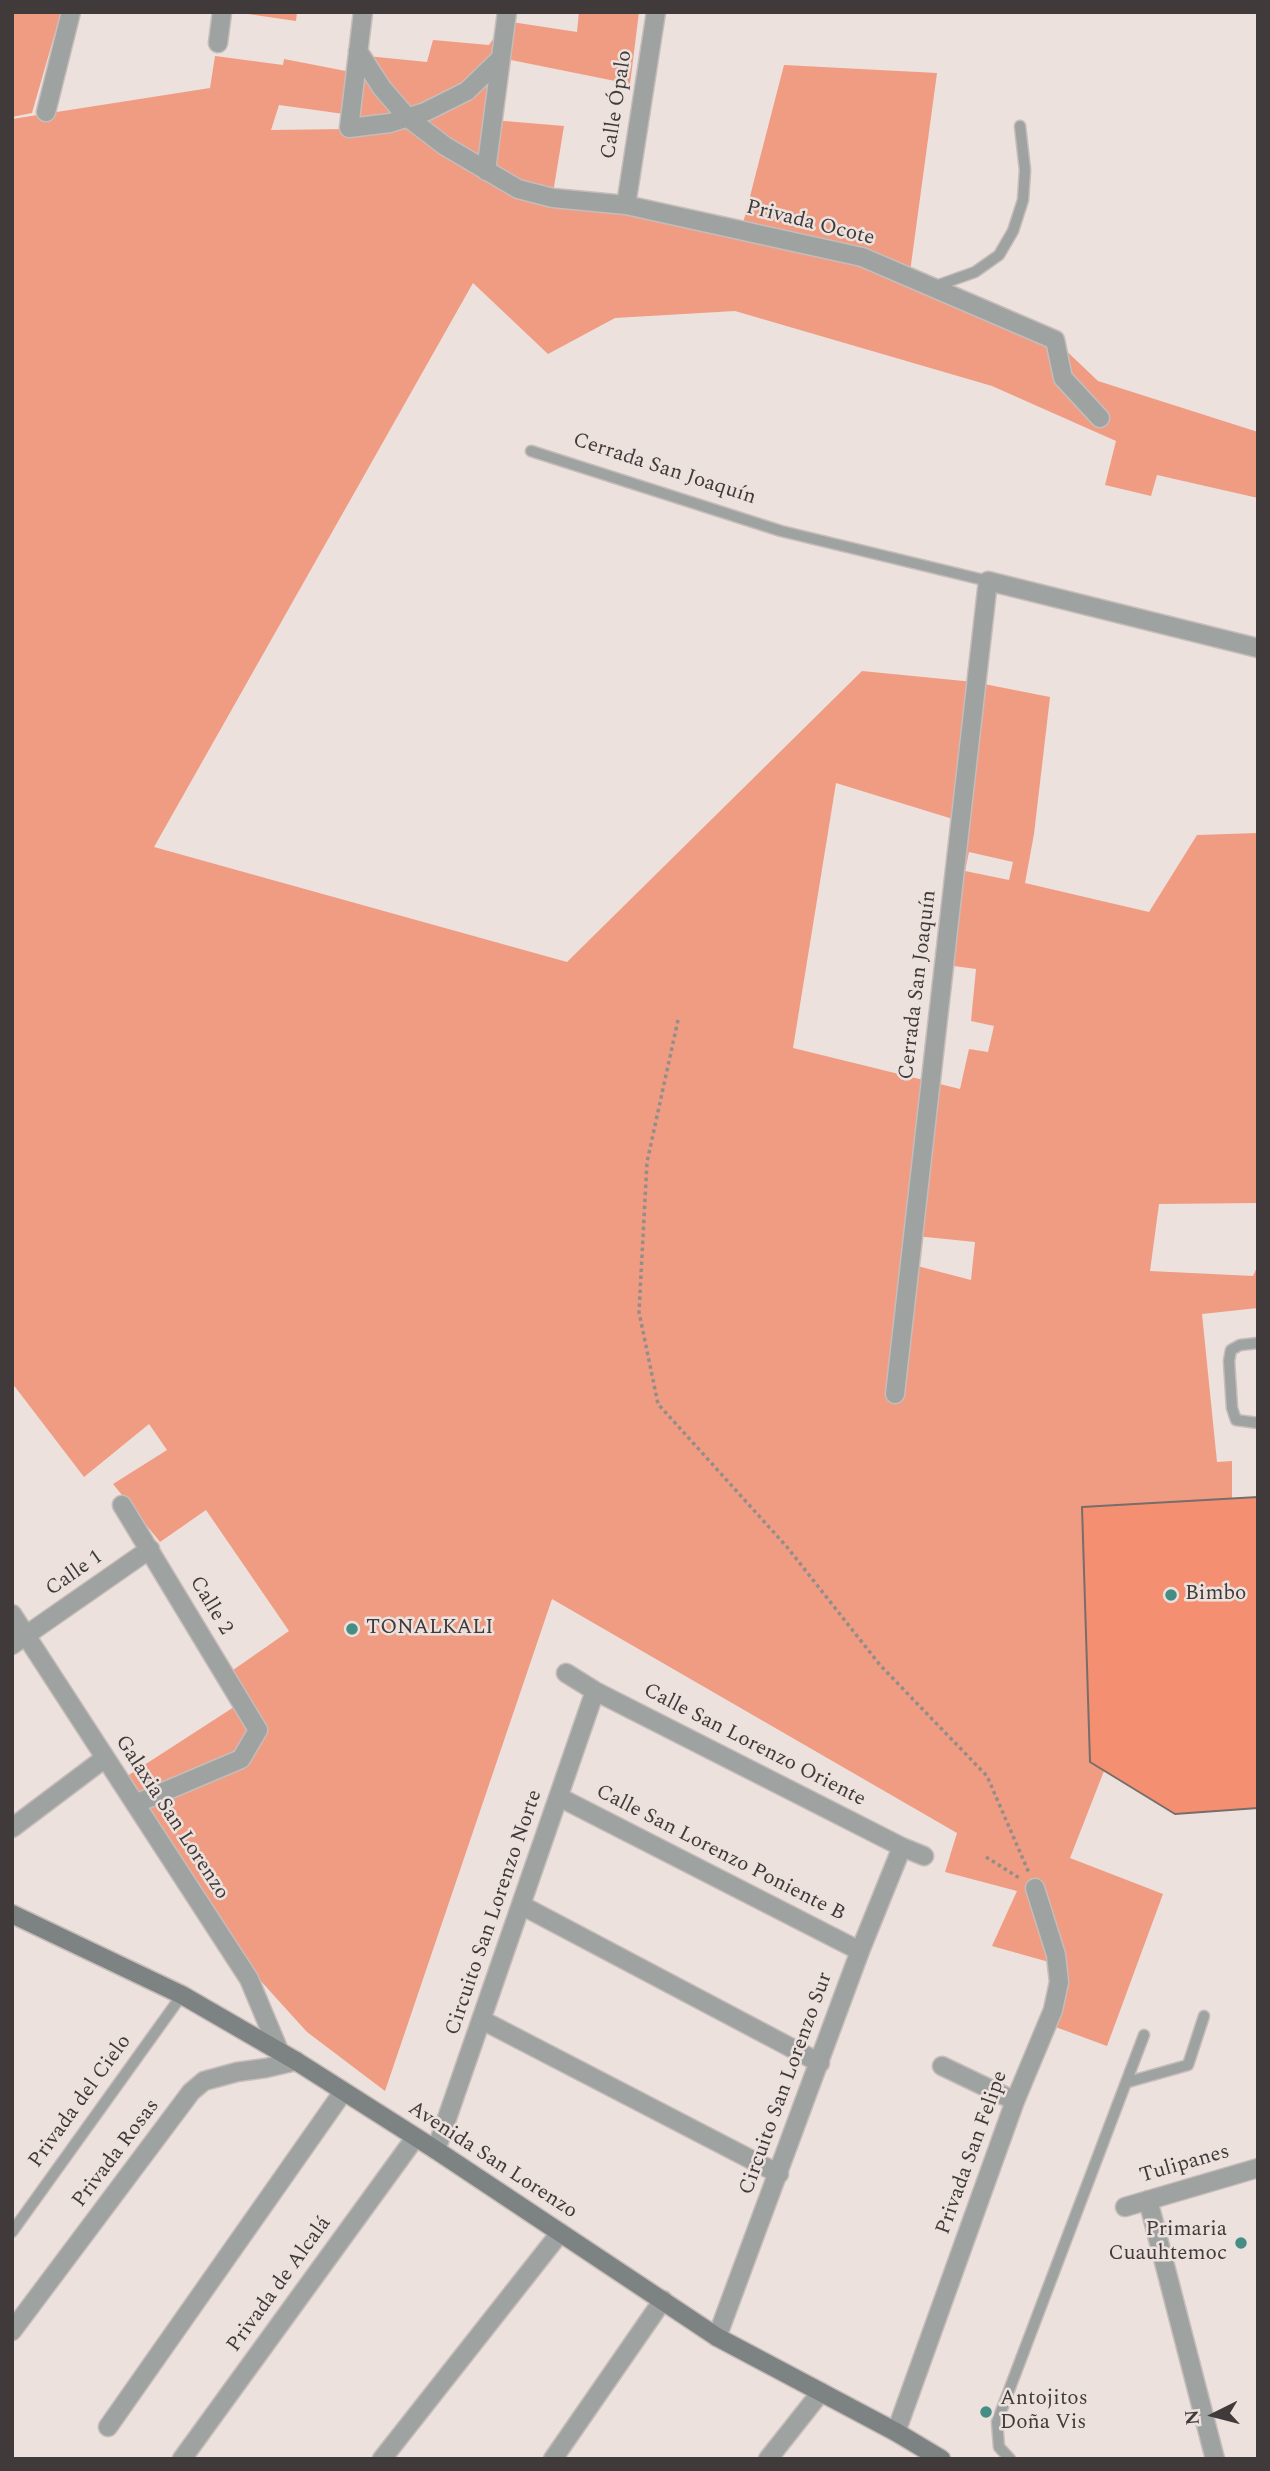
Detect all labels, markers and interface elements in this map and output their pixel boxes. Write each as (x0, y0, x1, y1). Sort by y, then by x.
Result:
street label: Calle Ópalo (597, 49, 639, 161)
street label: Privada Ocote (743, 196, 877, 252)
street label: Cerrada San Joaquín (569, 429, 759, 511)
street label: Cerrada San Joaquín (895, 889, 943, 1081)
street label: Calle 1 (42, 1545, 108, 1603)
street label: Calle 2 (183, 1572, 237, 1640)
place label: Bimbo (1185, 1582, 1246, 1608)
marker: Bimbo (1163, 1587, 1179, 1603)
place label: TONALKALI (366, 1616, 494, 1642)
marker: TONALKALI (344, 1621, 360, 1637)
street label: Calle San Lorenzo Oriente (639, 1679, 869, 1813)
street label: Galaxia San Lorenzo (108, 1731, 234, 1905)
street label: Calle San Lorenzo Poniente B (591, 1780, 849, 1928)
street label: Circuito San Lorenzo Norte (441, 1787, 549, 2039)
street label: Circuito San Lorenzo Sur (735, 1969, 839, 2199)
street label: Privada del Cielo (24, 2030, 138, 2174)
street label: Privada San Felipe (932, 2068, 1014, 2238)
street label: Privada Rosas (68, 2095, 166, 2213)
street label: Avenida San Lorenzo (403, 2097, 581, 2225)
street label: Tulipanes (1137, 2140, 1233, 2190)
street label: Privada de Alcalá (222, 2212, 338, 2358)
place label: Primaria Cuauhtemoc (1109, 2218, 1227, 2268)
marker: Primaria Cuauhtemoc (1233, 2235, 1249, 2251)
north arrow (1179, 2380, 1249, 2450)
place label: Antojitos Doña Vis (1000, 2387, 1088, 2437)
marker: Antojitos Doña Vis (978, 2404, 994, 2420)
text: N (1177, 2408, 1208, 2426)

